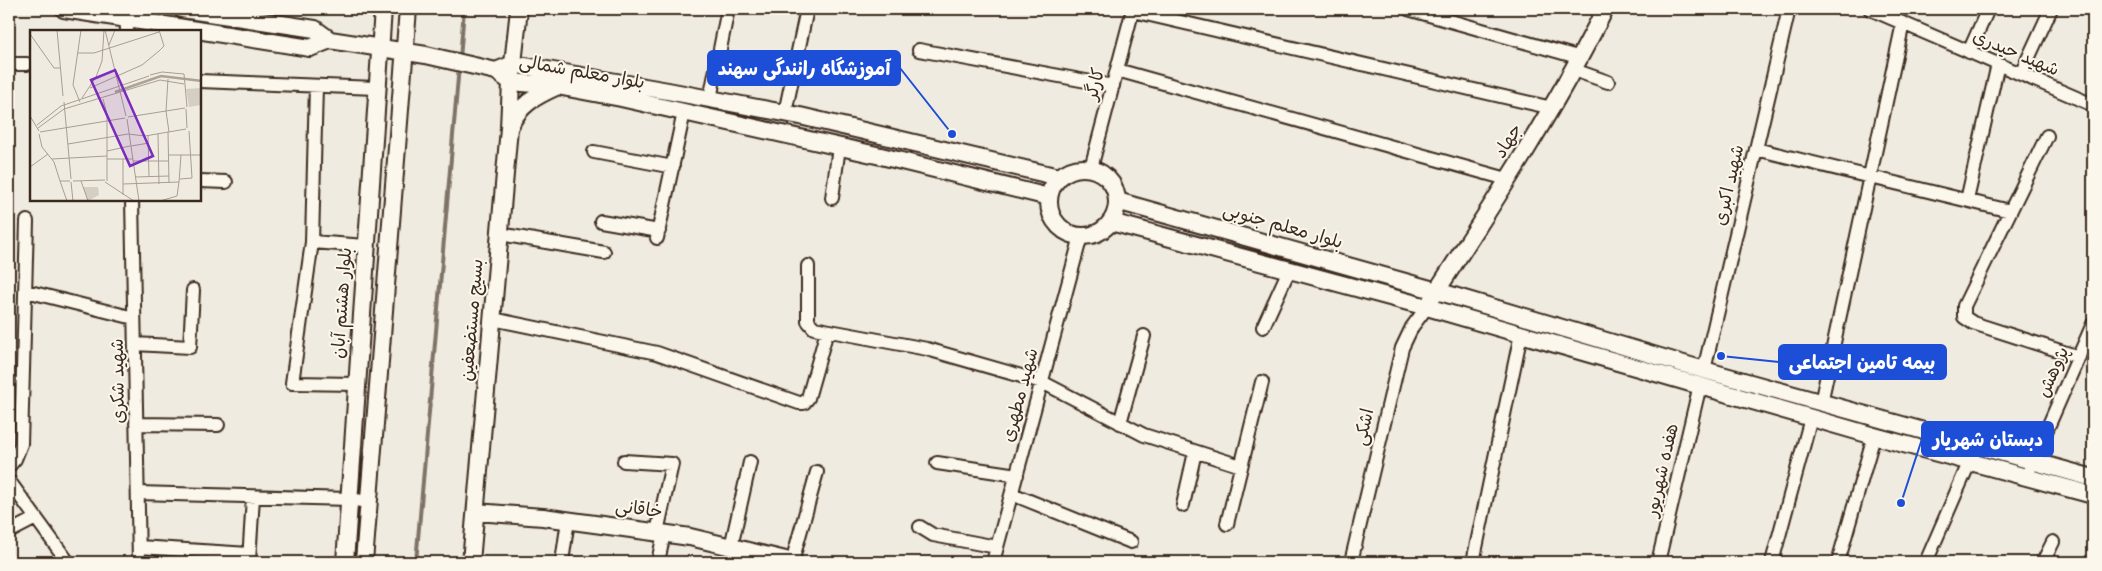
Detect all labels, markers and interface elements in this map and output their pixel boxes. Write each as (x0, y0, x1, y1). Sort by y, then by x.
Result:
street label: شهید حیدری (1970, 25, 2062, 81)
inset map (30, 30, 201, 201)
street label: بلوار معلم شمالی (517, 51, 646, 96)
callout: آموزشگاه رانندگی سهند (708, 51, 900, 85)
text: آموزشگاه رانندگی سهند (718, 57, 891, 81)
street label: کارگر (1080, 65, 1109, 104)
street label: جهاد (1489, 120, 1527, 162)
street label: شهید اکبری (1709, 142, 1749, 228)
street label: بلوار معلم جنوبی (1220, 199, 1345, 256)
street label: بلوار هشتم آبان (328, 247, 359, 360)
street label: بسیج مستضعفین (456, 258, 489, 382)
street label: شهید شکری (107, 338, 129, 424)
street label: پژوهش (2033, 343, 2074, 401)
callout: بیمه تامین اجتماعی (1779, 345, 1946, 379)
street label: شهید مطهری (997, 346, 1043, 444)
text: بیمه تامین اجتماعی (1789, 352, 1935, 375)
street label: اشکی (1350, 406, 1378, 448)
street label: هفده شهریور (1641, 421, 1683, 521)
callout: دبستان شهریار (1922, 422, 2053, 456)
text: دبستان شهریار (1931, 429, 2043, 452)
street label: خاقانی (614, 495, 664, 523)

